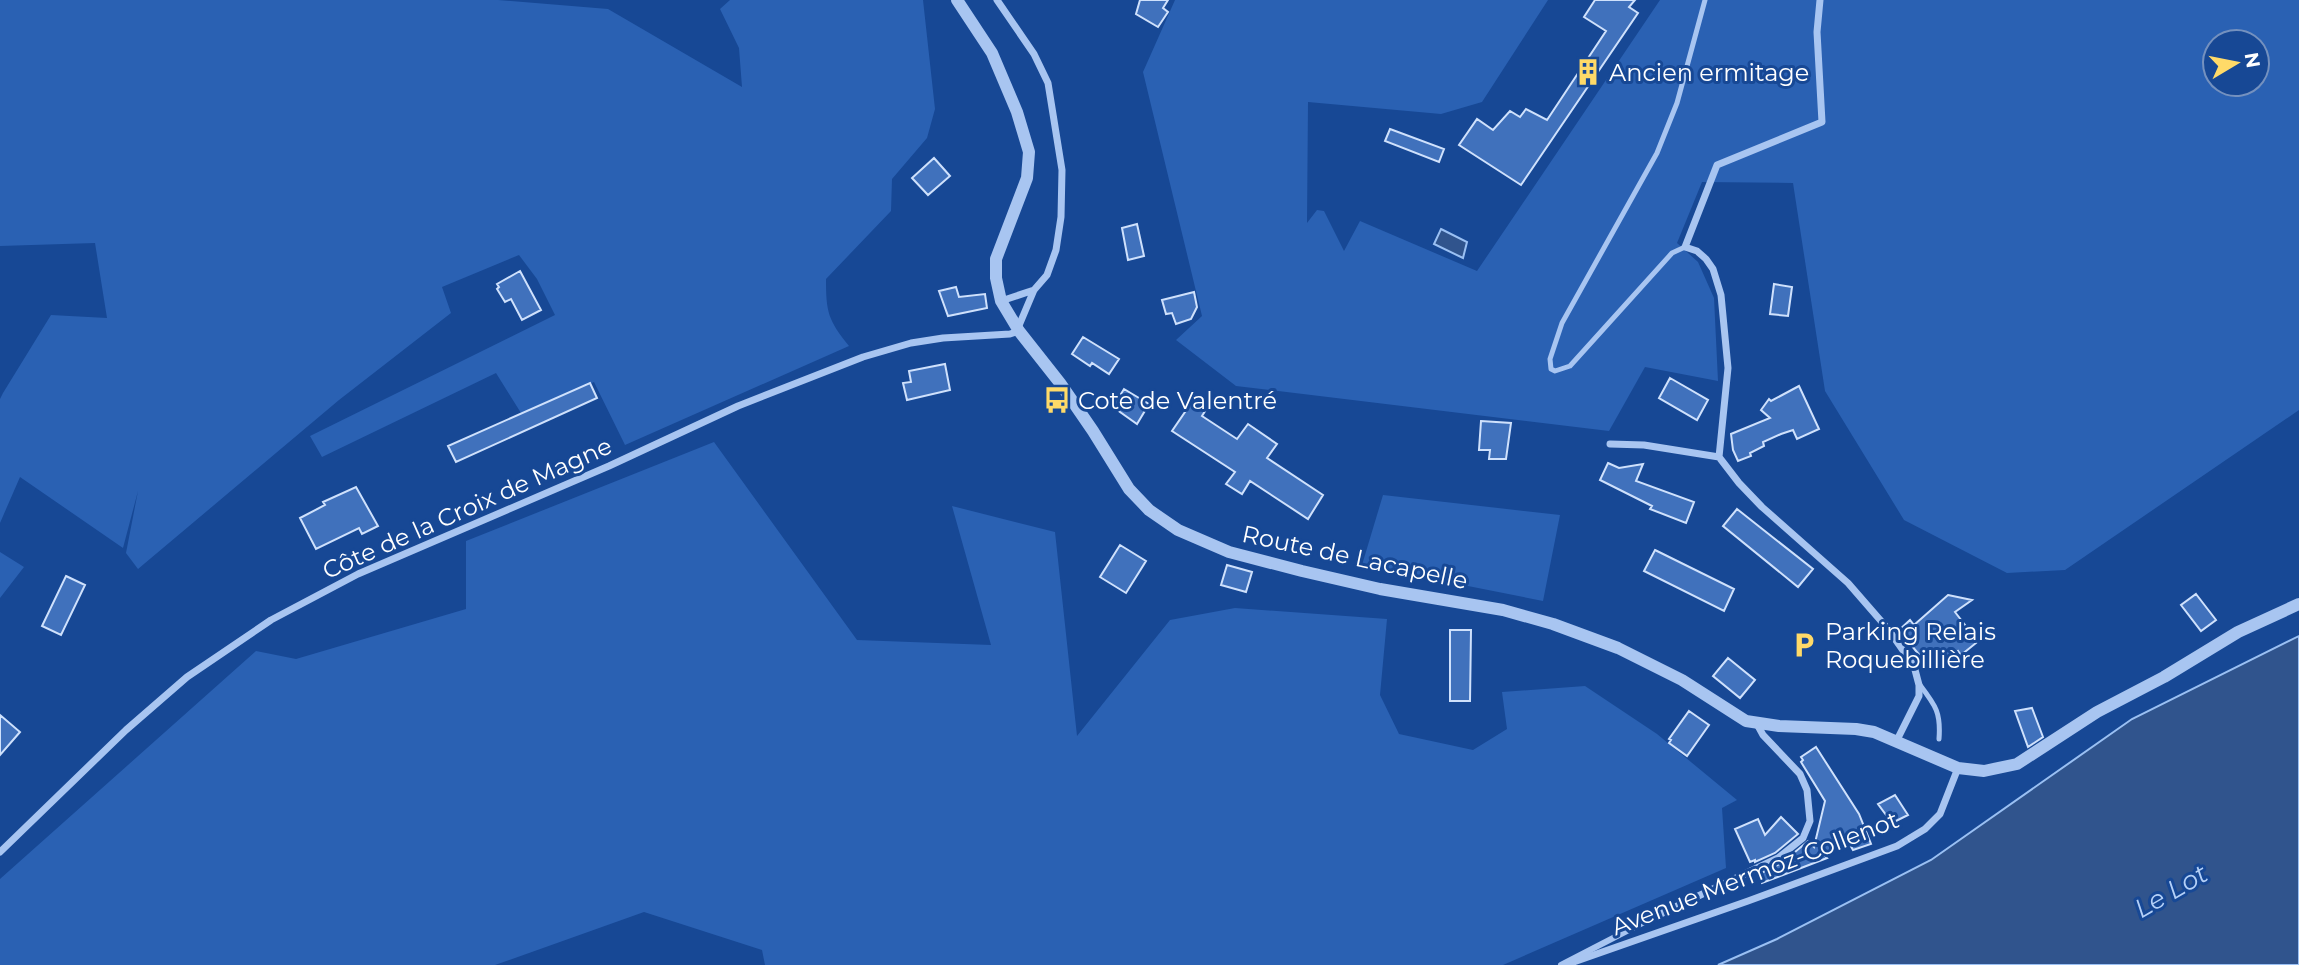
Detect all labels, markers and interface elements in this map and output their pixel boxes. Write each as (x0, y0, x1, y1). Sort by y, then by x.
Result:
north arrow (2201, 28, 2271, 98)
text: N (2240, 51, 2265, 70)
building icon: Ancien ermitage (1573, 57, 1603, 87)
place label: Ancien ermitage (1609, 58, 1809, 87)
bus stop icon: Cote de Valentré (1042, 385, 1072, 415)
place label: Cote de Valentré (1078, 386, 1277, 415)
street label: Côte de la Croix de Magne (318, 431, 616, 585)
street label: Route de Lacapelle (1240, 519, 1470, 595)
place label: Parking Relais Roquebillière (1825, 617, 1996, 674)
parking icon: Parking Relais Roquebillière (1789, 630, 1819, 660)
street label: Avenue Mermoz-Collenot (1607, 805, 1903, 941)
water label: Le Lot (2129, 857, 2214, 925)

